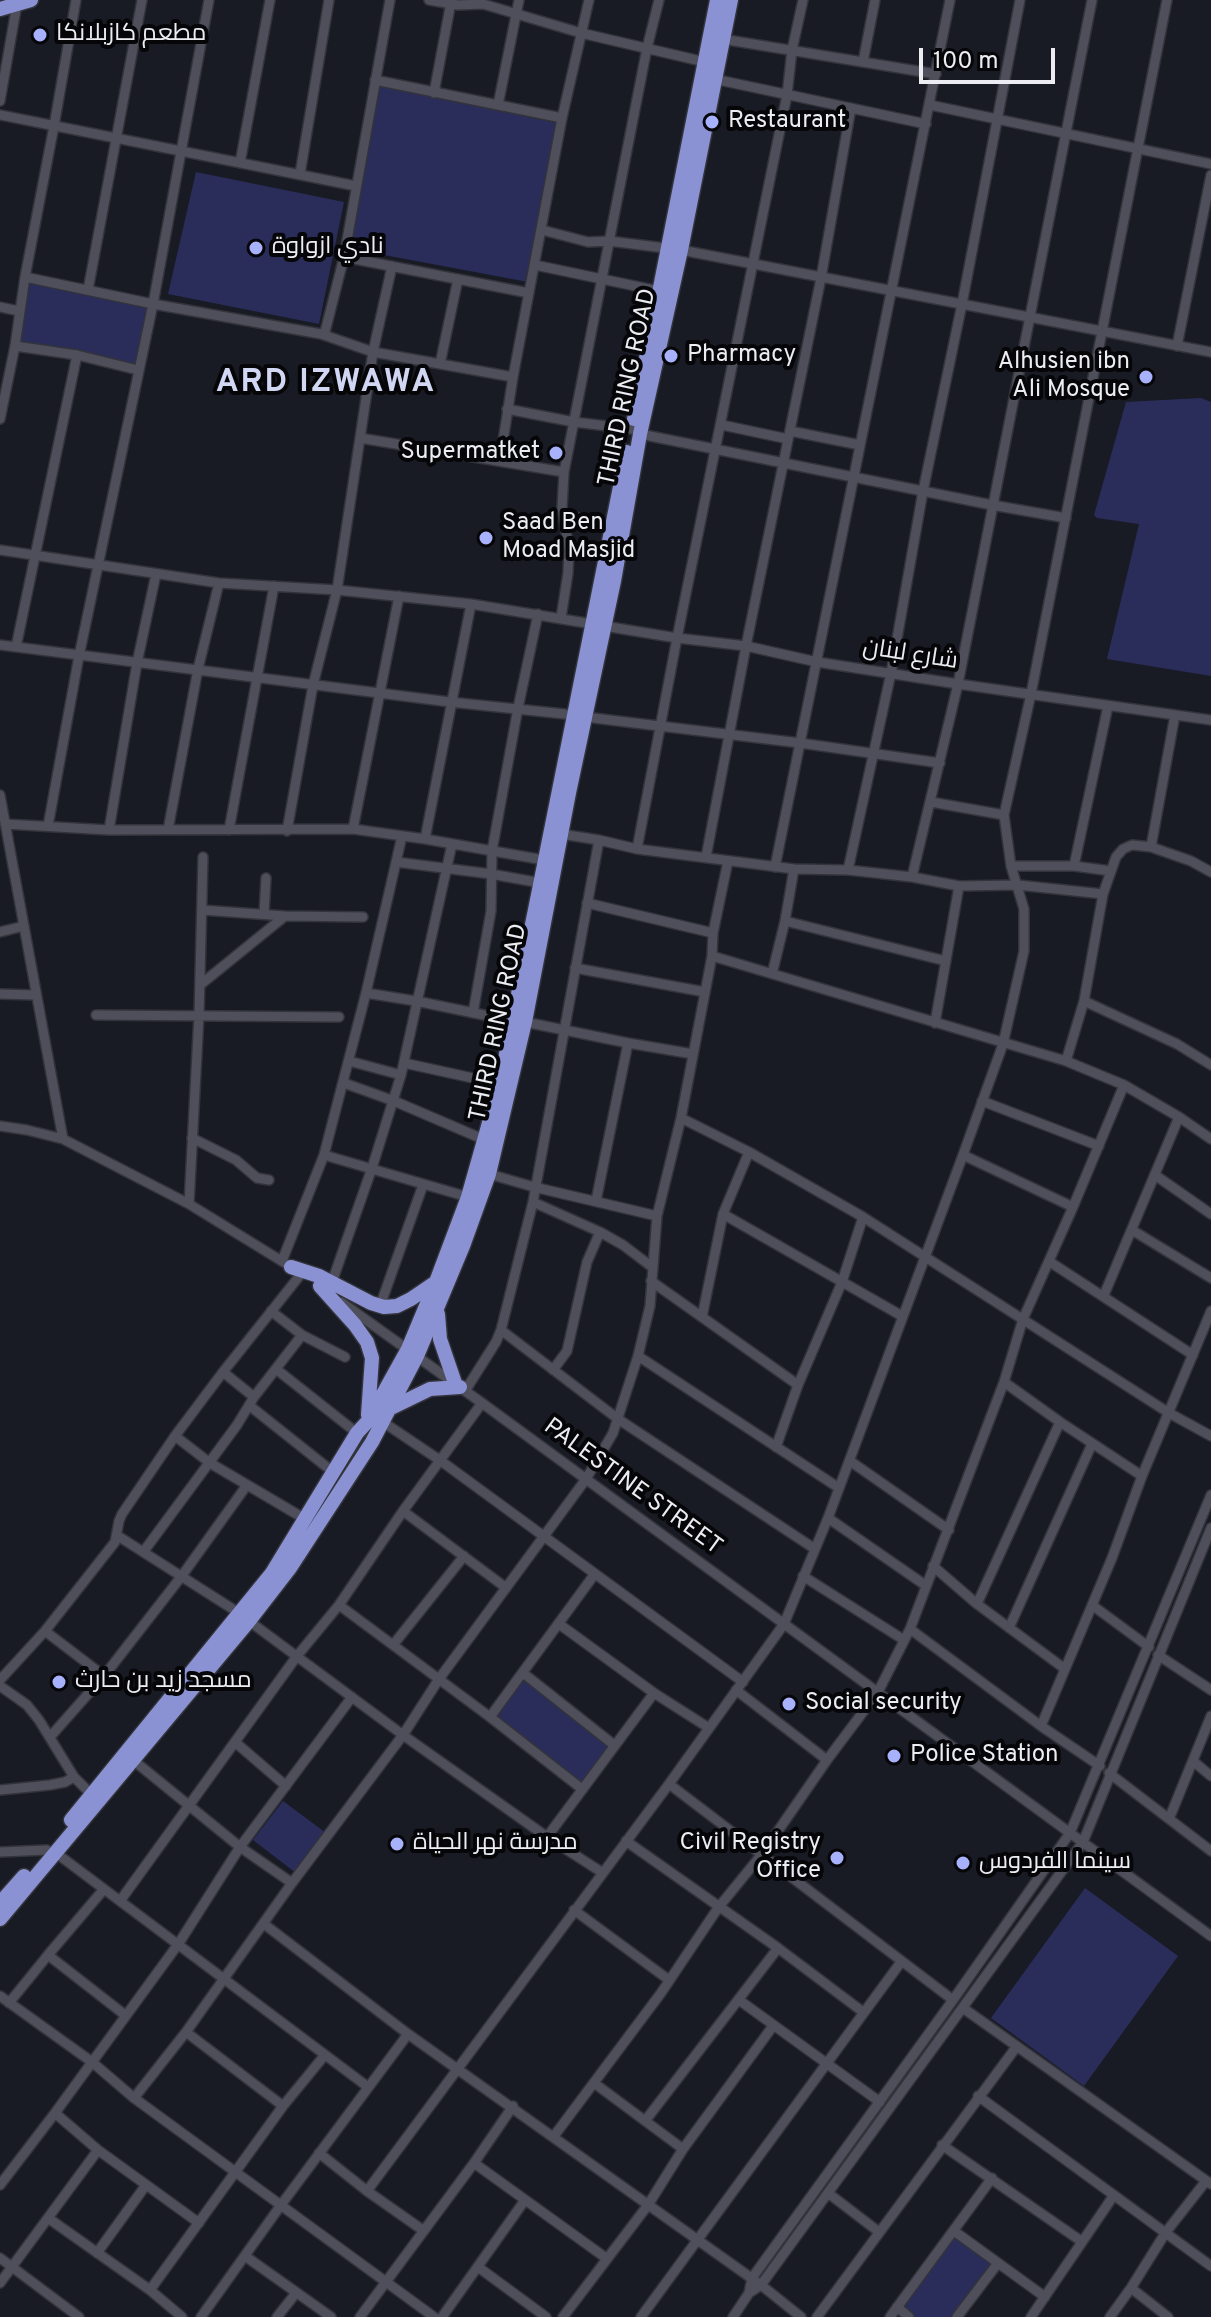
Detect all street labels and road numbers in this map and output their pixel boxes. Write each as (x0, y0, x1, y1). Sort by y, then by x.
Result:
street label: THIRD RING ROAD (594, 286, 664, 490)
street label: شارع لبنان (860, 634, 960, 678)
street label: THIRD RING ROAD (465, 921, 535, 1125)
street label: PALESTINE STREET (537, 1414, 727, 1562)

